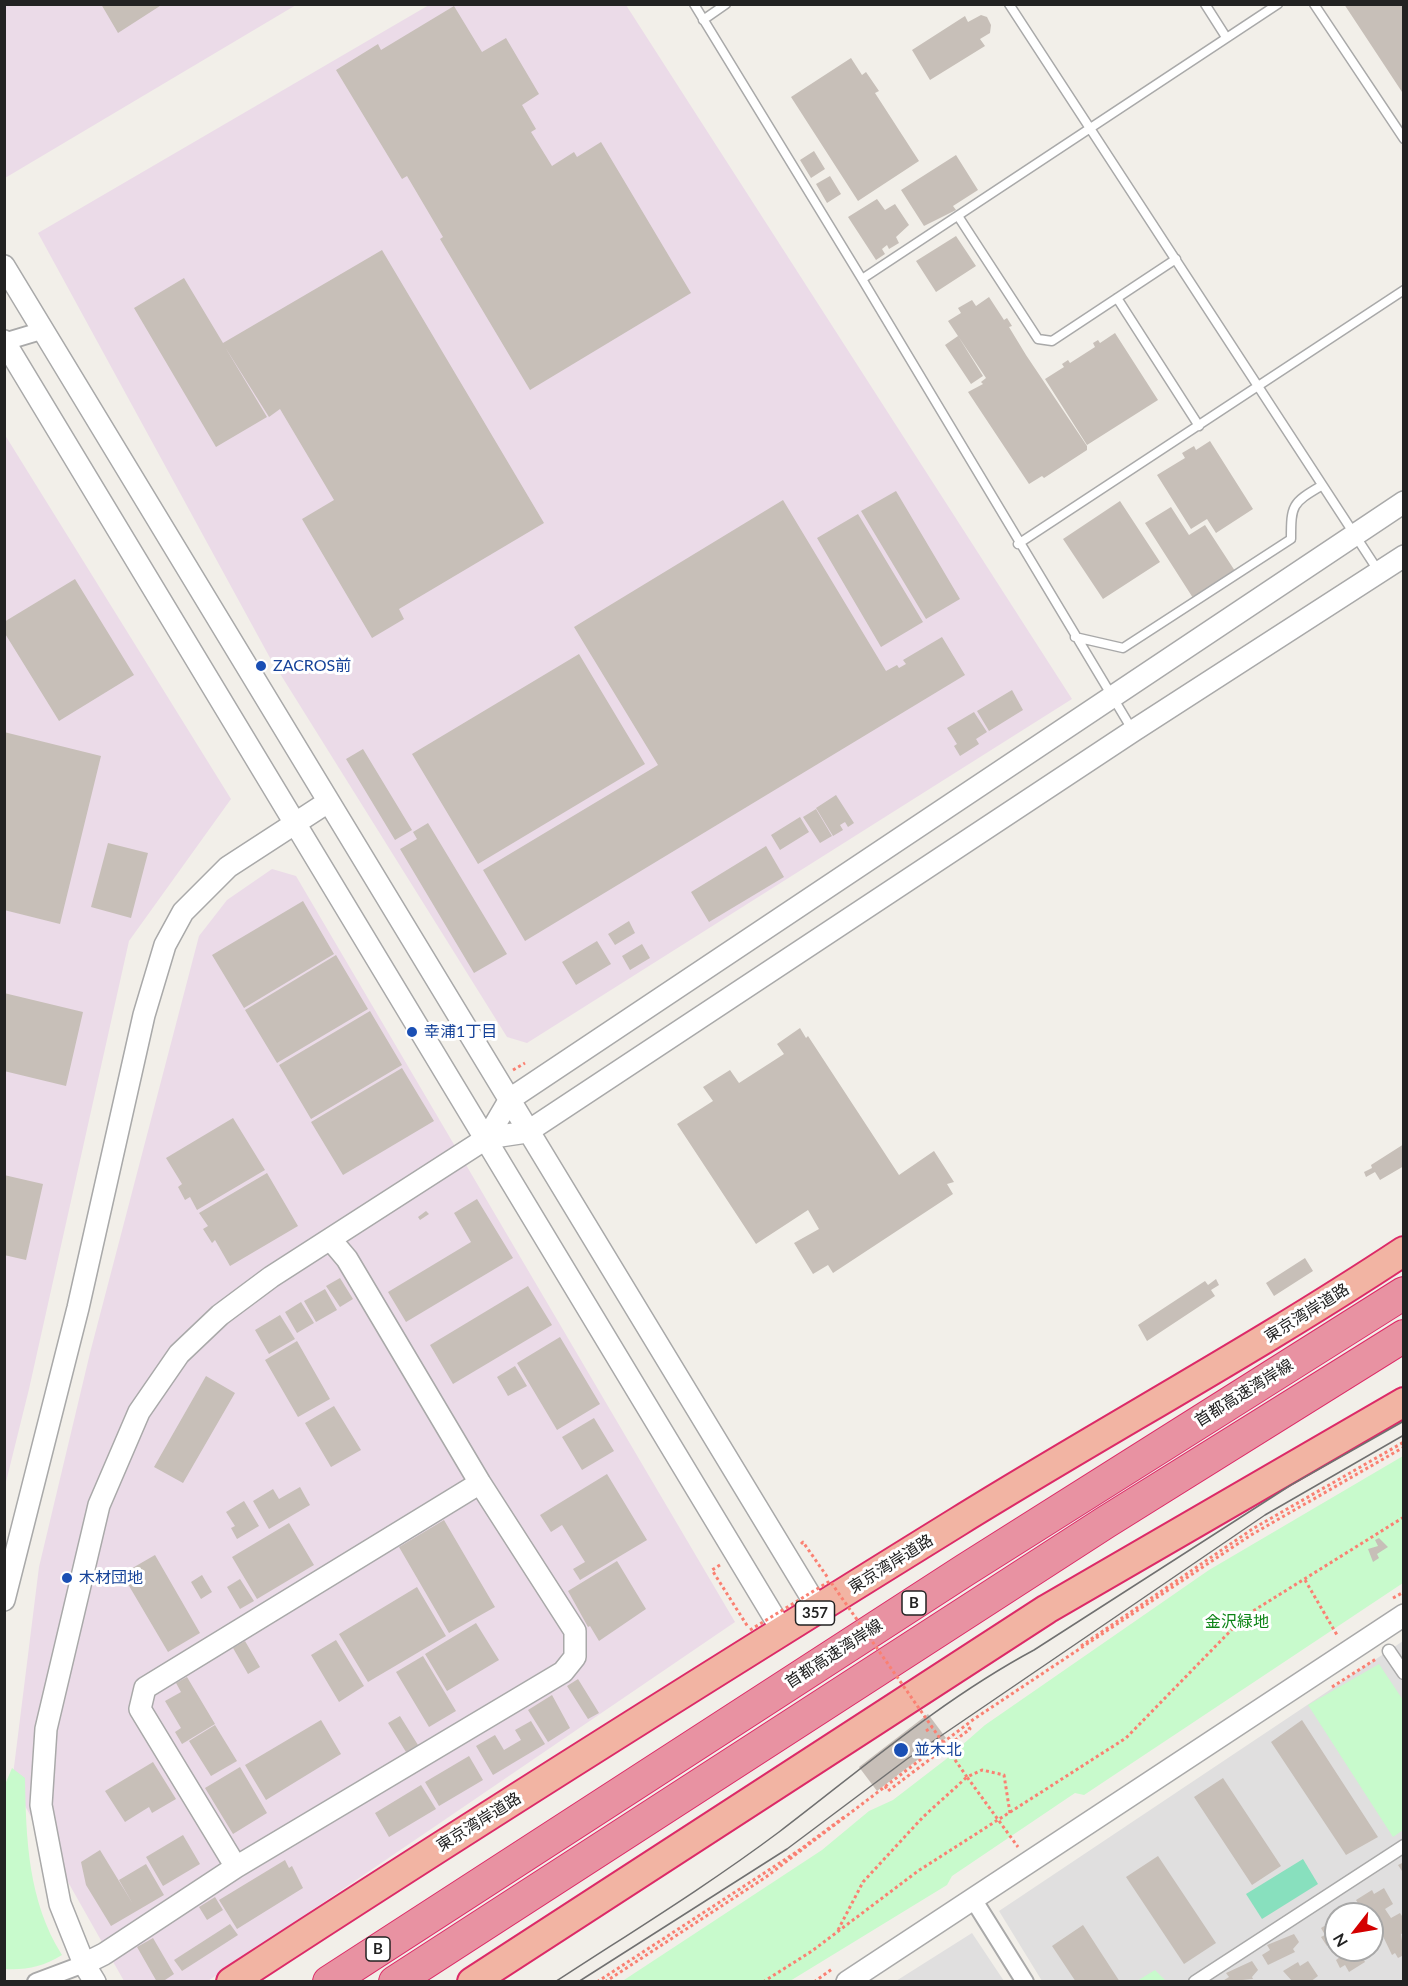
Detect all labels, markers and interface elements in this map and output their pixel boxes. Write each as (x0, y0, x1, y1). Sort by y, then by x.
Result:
place label: ZACROS前 (273, 656, 351, 676)
marker: ZACROS前 (254, 659, 268, 673)
place label: 幸浦1丁目 (424, 1022, 497, 1042)
marker: 幸浦1丁目 (405, 1025, 419, 1039)
street label: 東京湾岸道路 (1261, 1279, 1353, 1347)
street label: 首都高速湾岸線 (1191, 1355, 1297, 1431)
street label: 東京湾岸道路 (845, 1530, 937, 1598)
place label: 木材団地 (79, 1568, 143, 1588)
marker: 木材団地 (60, 1571, 74, 1585)
road number: B (902, 1591, 926, 1615)
road number: 357 (796, 1601, 834, 1625)
park label: 金沢緑地 (1205, 1612, 1269, 1632)
street label: 首都高速湾岸線 (782, 1615, 886, 1693)
place label: 並木北 (914, 1740, 962, 1760)
marker: 並木北 (892, 1741, 910, 1759)
street label: 東京湾岸道路 (433, 1788, 525, 1856)
north arrow (1324, 1902, 1384, 1962)
text: N (1329, 1930, 1351, 1951)
road number: B (366, 1937, 390, 1961)

